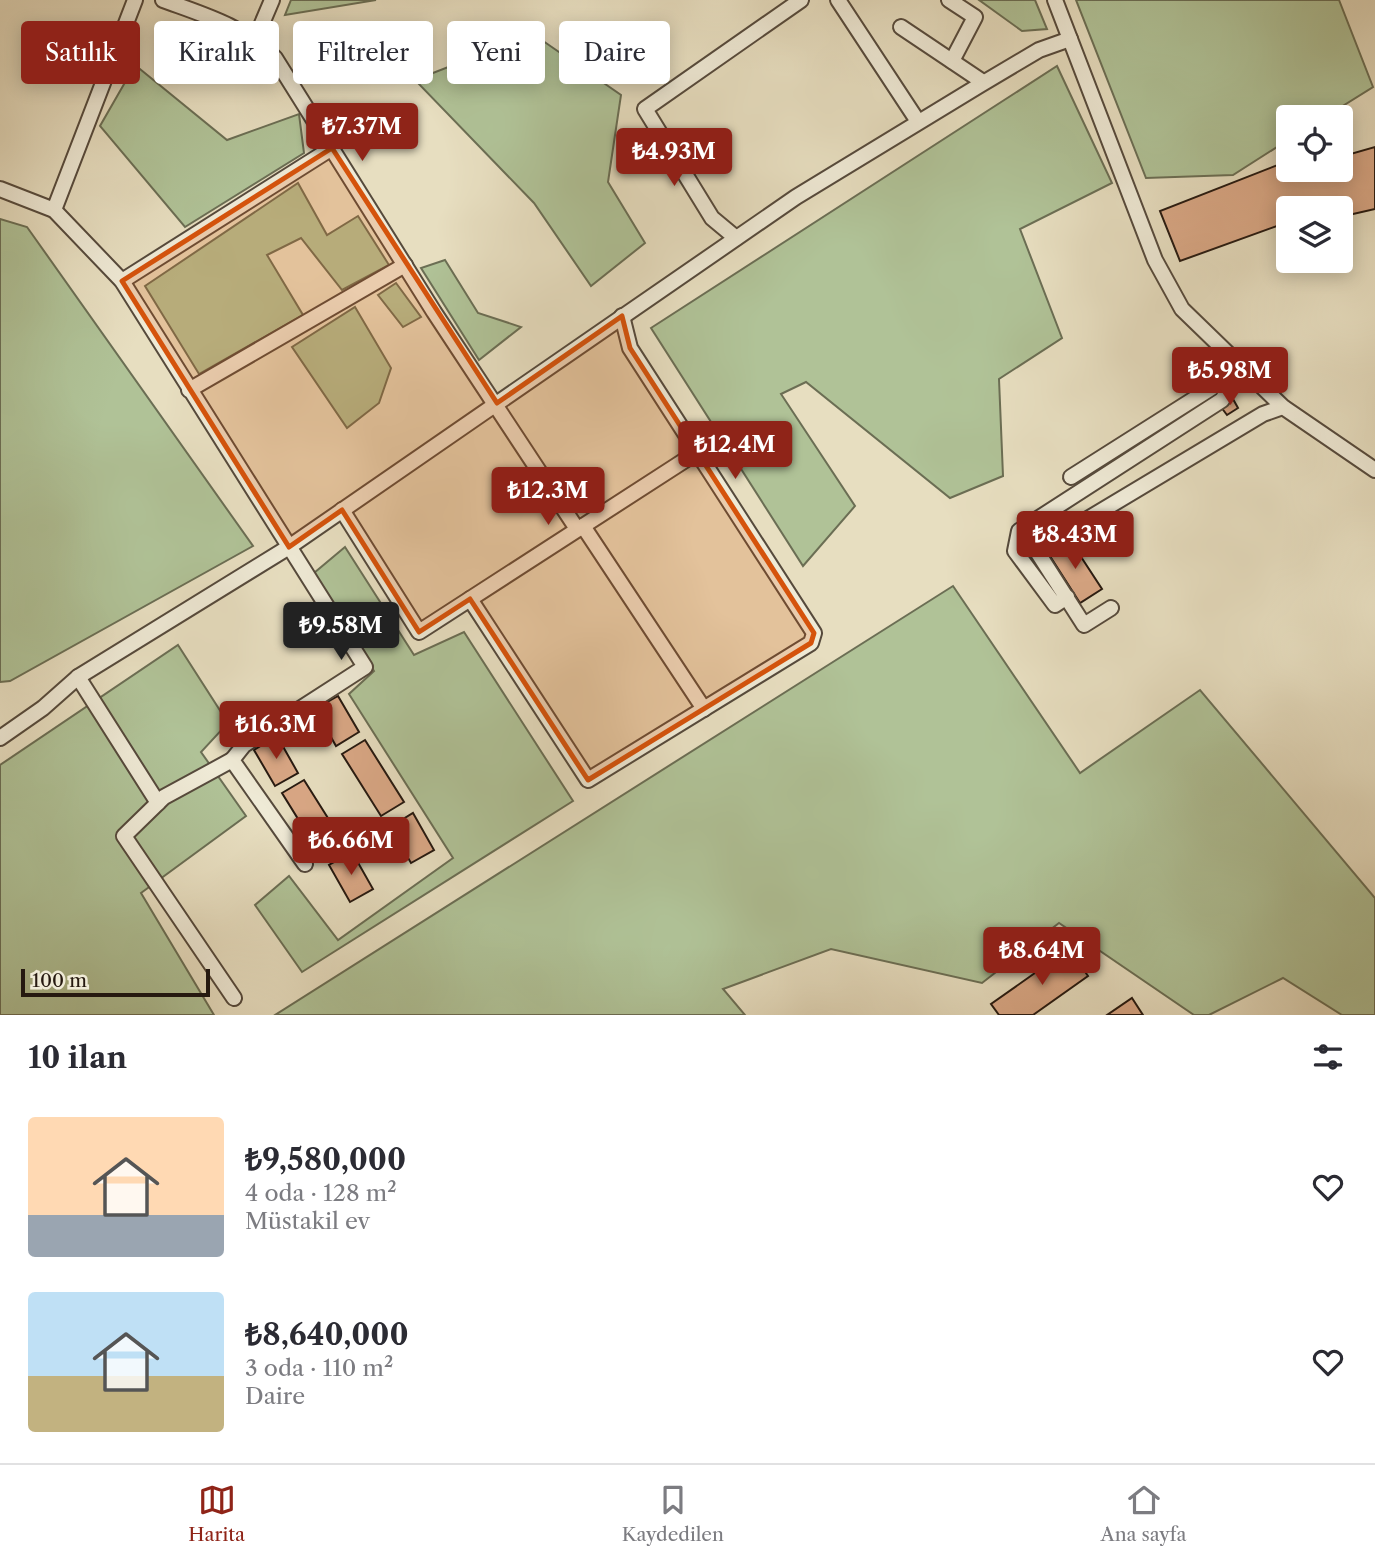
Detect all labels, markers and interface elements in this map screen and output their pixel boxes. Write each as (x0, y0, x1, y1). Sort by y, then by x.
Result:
chip: Satılık (21, 21, 140, 84)
chip: Kiralık (154, 21, 279, 84)
chip: Filtreler (293, 21, 433, 84)
chip: Yeni (447, 21, 545, 84)
chip: Daire (559, 21, 670, 84)
pin: ₺7.37M (305, 104, 419, 163)
map controls (1276, 105, 1353, 273)
button: locate (1276, 105, 1353, 182)
text: ₺7.37M (322, 112, 402, 140)
pin: ₺4.93M (617, 128, 731, 188)
text: ₺4.93M (632, 137, 716, 165)
button: layers (1276, 196, 1353, 273)
pin: ₺5.98M (1173, 348, 1287, 407)
text: ₺5.98M (1188, 356, 1272, 384)
pin: ₺12.4M (678, 421, 792, 481)
text: ₺12.4M (694, 430, 776, 458)
pin: ₺12.3M (491, 468, 605, 527)
text: ₺12.3M (508, 476, 588, 504)
pin: ₺8.43M (1018, 512, 1132, 571)
text: ₺8.43M (1033, 520, 1117, 548)
pin: ₺9.58M (284, 602, 398, 662)
text: ₺9.58M (299, 611, 383, 639)
pin: ₺16.3M (219, 702, 333, 761)
text: ₺16.3M (235, 710, 317, 738)
pin: ₺6.66M (294, 818, 408, 877)
text: ₺6.66M (308, 826, 394, 854)
pin: ₺8.64M (985, 928, 1099, 987)
text: ₺8.64M (999, 936, 1085, 964)
scale bar (21, 966, 210, 998)
text: 100 m (32, 969, 87, 992)
icon: filters (1309, 1038, 1347, 1076)
text: 10 ilan (28, 1039, 127, 1076)
text: ₺9,580,000 (245, 1141, 406, 1178)
icon: home (84, 1145, 168, 1229)
icon: heart (1309, 1168, 1347, 1206)
text: 4 oda · 128 m² (245, 1179, 397, 1207)
text: Müstakil ev (245, 1207, 370, 1235)
text: ₺8,640,000 (245, 1316, 409, 1353)
icon: home (84, 1320, 168, 1404)
icon: heart (1309, 1343, 1347, 1381)
text: 3 oda · 110 m² (245, 1354, 393, 1382)
text: Daire (245, 1382, 305, 1410)
tab: Harita (188, 1481, 245, 1546)
tab: Kaydedilen (622, 1481, 724, 1546)
tab: Ana sayfa (1101, 1481, 1187, 1546)

